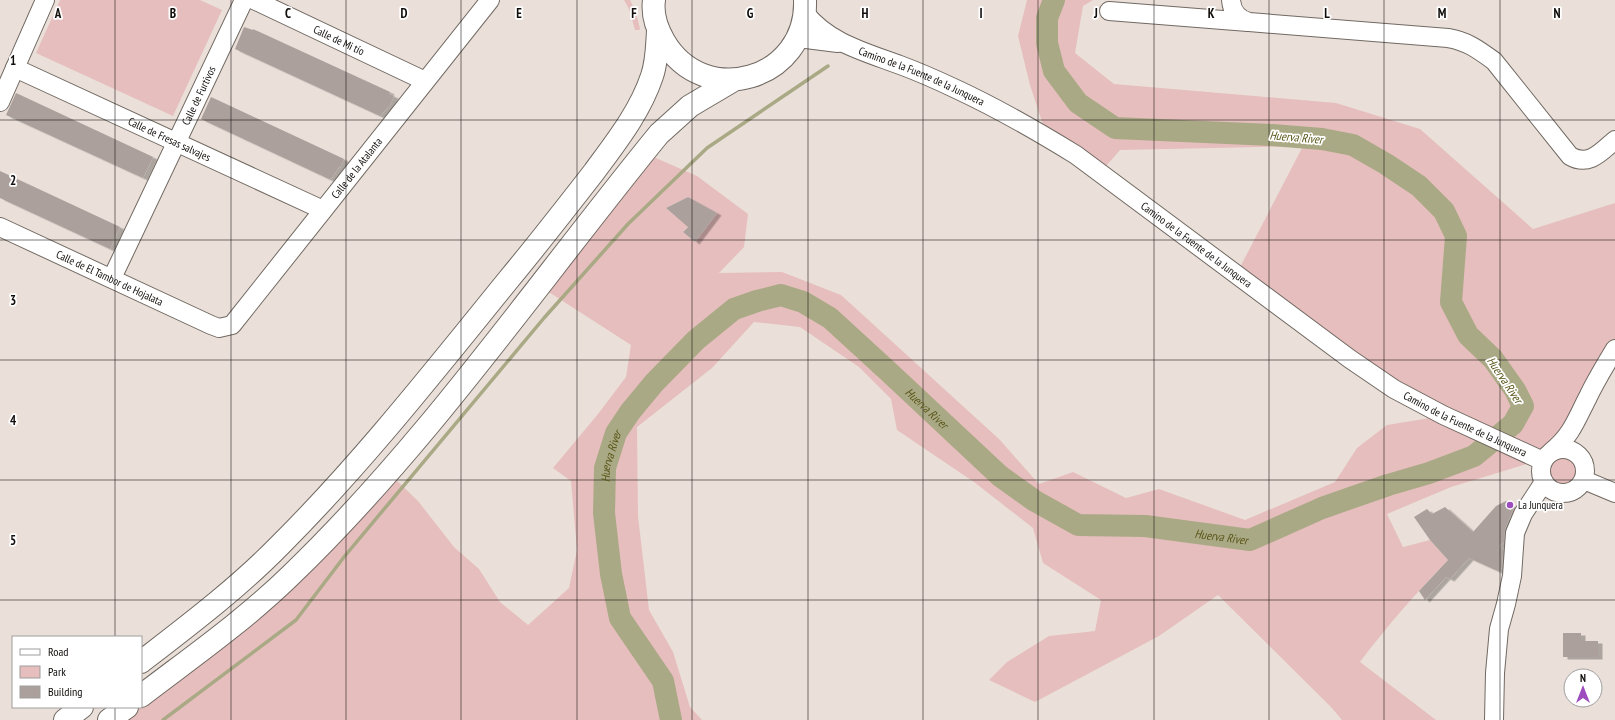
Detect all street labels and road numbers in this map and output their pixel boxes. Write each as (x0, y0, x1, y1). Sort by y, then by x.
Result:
street label: Calle de Mi tío (311, 22, 367, 58)
street label: Camino de la Fuente de la Junquera (857, 44, 987, 109)
street label: Calle de Furtivos (179, 63, 219, 127)
street label: Calle de Fresas salvajes (126, 114, 213, 164)
street label: Calle de la Atalanta (328, 135, 385, 201)
street label: Camino de la Fuente de la Junquera (1138, 199, 1255, 291)
street label: Calle de El Tambor de Hojalata (54, 247, 165, 309)
street label: Camino de la Fuente de la Junquera (1401, 388, 1529, 460)

